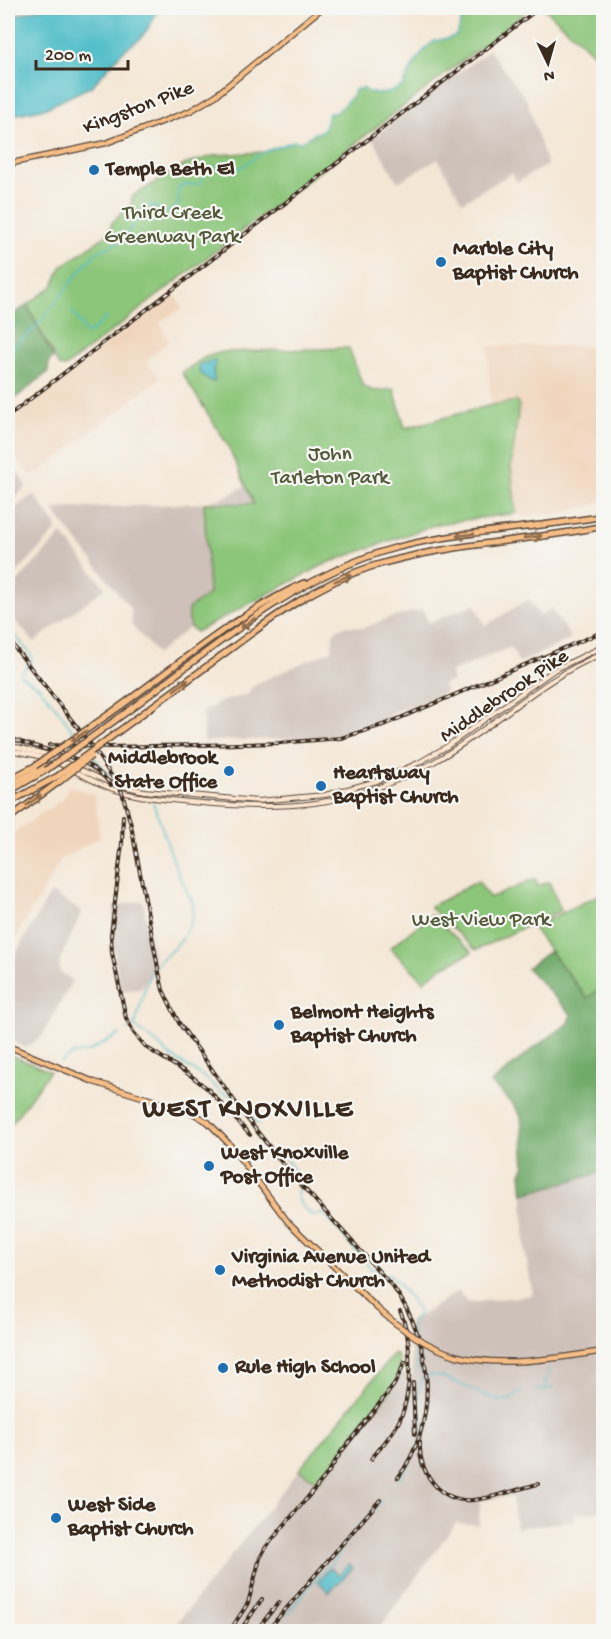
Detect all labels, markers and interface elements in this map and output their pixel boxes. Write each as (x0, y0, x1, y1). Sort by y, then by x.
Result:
scale bar (36, 33, 128, 71)
north arrow (518, 33, 578, 93)
text: 200 m (45, 46, 92, 67)
text: N (542, 65, 555, 84)
street label: Kingston Pike (80, 76, 199, 142)
place label: Temple Beth El (104, 158, 235, 183)
marker: Temple Beth El (87, 163, 101, 177)
park label: Third Creek Greenway Park (104, 202, 242, 251)
place label: Marble City Baptist Church (452, 238, 579, 287)
marker: Marble City Baptist Church (434, 255, 448, 269)
park label: John Tarleton Park (270, 443, 391, 492)
one-way arrow (456, 530, 476, 541)
one-way arrow (523, 531, 543, 542)
one-way arrow (334, 572, 352, 583)
one-way arrow (241, 617, 257, 629)
street label: Middlebrook Pike (436, 644, 575, 749)
one-way arrow (173, 679, 189, 691)
one-way arrow (71, 730, 87, 742)
place label: Middlebrook State Office (108, 747, 220, 796)
place label: Heartsway Baptist Church (332, 762, 459, 811)
marker: Middlebrook State Office (222, 764, 236, 778)
marker: Heartsway Baptist Church (314, 779, 328, 793)
one-way arrow (25, 794, 41, 806)
park label: West View Park (412, 909, 553, 934)
place label: Belmont Heights Baptist Church (290, 1001, 435, 1050)
marker: Belmont Heights Baptist Church (272, 1018, 286, 1032)
district label: WEST KNOXVILLE (141, 1095, 354, 1127)
place label: West Knoxville Post Office (220, 1142, 350, 1191)
marker: West Knoxville Post Office (202, 1159, 216, 1173)
place label: Virginia Avenue United Methodist Church (231, 1246, 433, 1295)
marker: Virginia Avenue United Methodist Church (213, 1263, 227, 1277)
place label: Rule High School (234, 1356, 376, 1381)
marker: Rule High School (216, 1361, 230, 1375)
place label: West Side Baptist Church (67, 1494, 194, 1543)
marker: West Side Baptist Church (49, 1511, 63, 1525)

